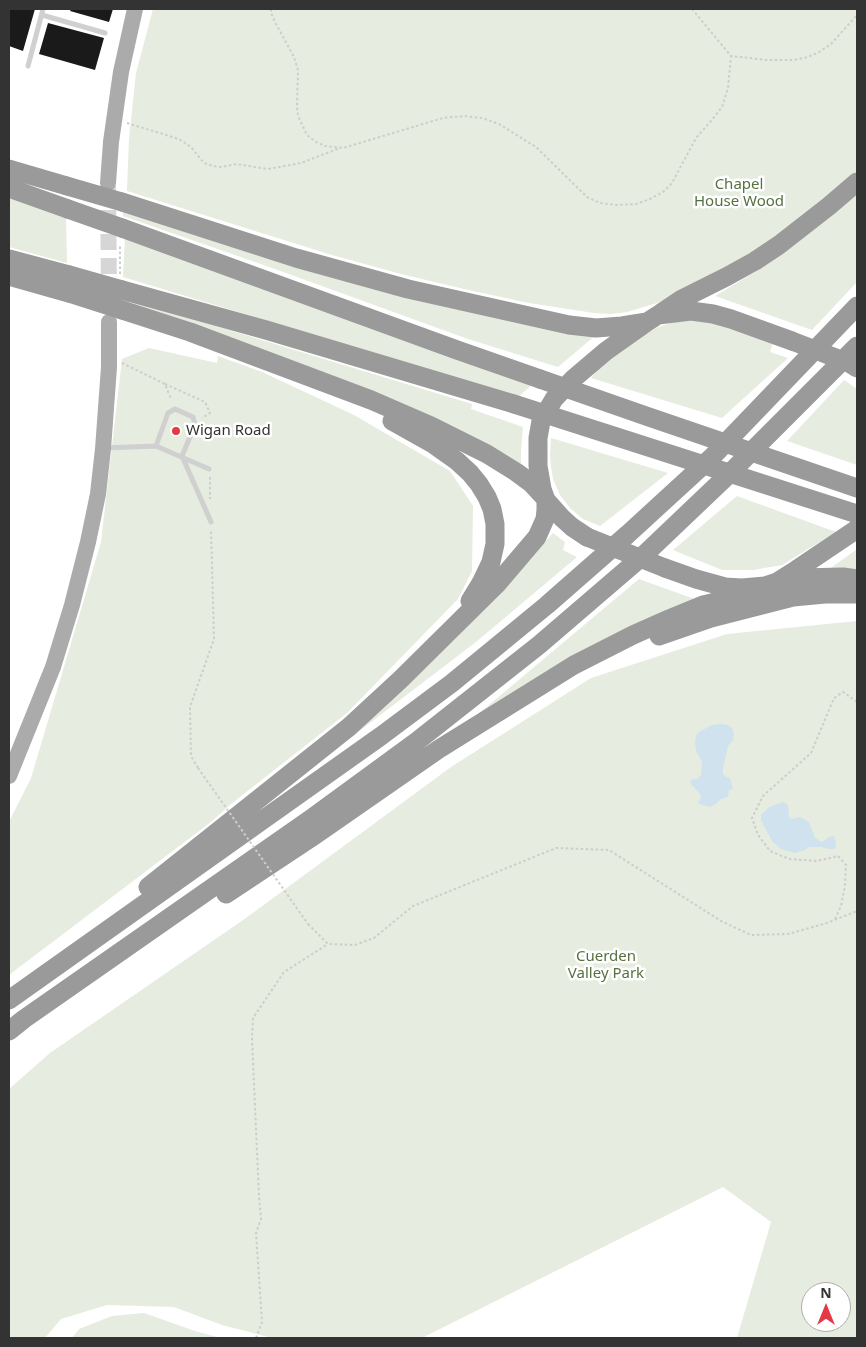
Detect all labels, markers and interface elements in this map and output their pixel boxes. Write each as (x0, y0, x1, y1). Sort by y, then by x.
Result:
park label: Chapel House Wood (694, 176, 784, 211)
place label: Wigan Road (186, 422, 271, 440)
marker: Wigan Road (170, 425, 182, 437)
park label: Cuerden Valley Park (568, 948, 644, 983)
north arrow (801, 1282, 851, 1332)
text: N (820, 1283, 832, 1302)

